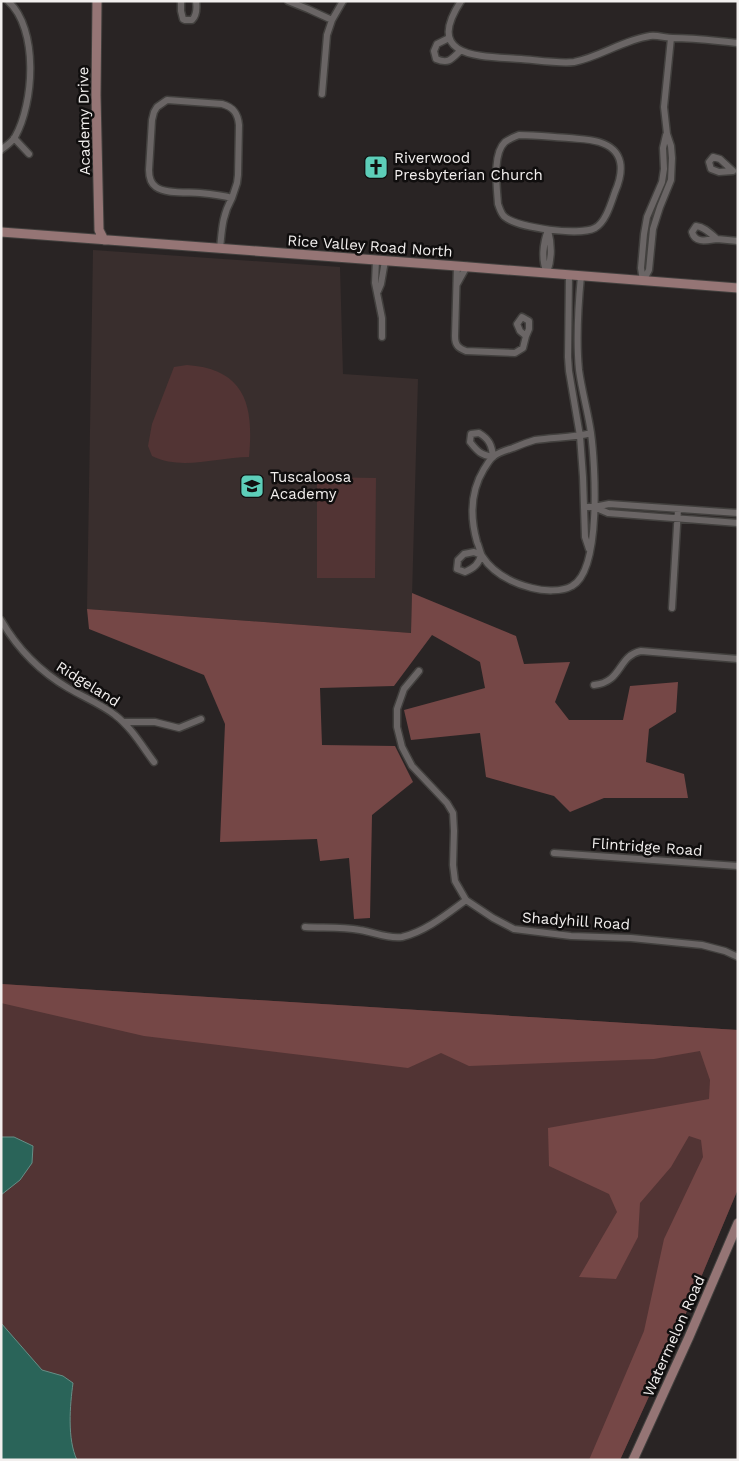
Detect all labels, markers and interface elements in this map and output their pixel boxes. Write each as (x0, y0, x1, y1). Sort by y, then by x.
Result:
street label: Academy Drive (74, 67, 94, 175)
place label: Riverwood Presbyterian Church (394, 149, 543, 184)
church icon: Riverwood Presbyterian Church (363, 154, 389, 180)
street label: Rice Valley Road North (287, 231, 453, 261)
place label: Tuscaloosa Academy (270, 468, 352, 503)
school or university icon: Tuscaloosa Academy (239, 473, 265, 499)
street label: Ridgeland (53, 657, 123, 711)
street label: Flintridge Road (591, 834, 703, 860)
street label: Shadyhill Road (521, 908, 631, 934)
street label: Watermelon Road (639, 1273, 709, 1399)

